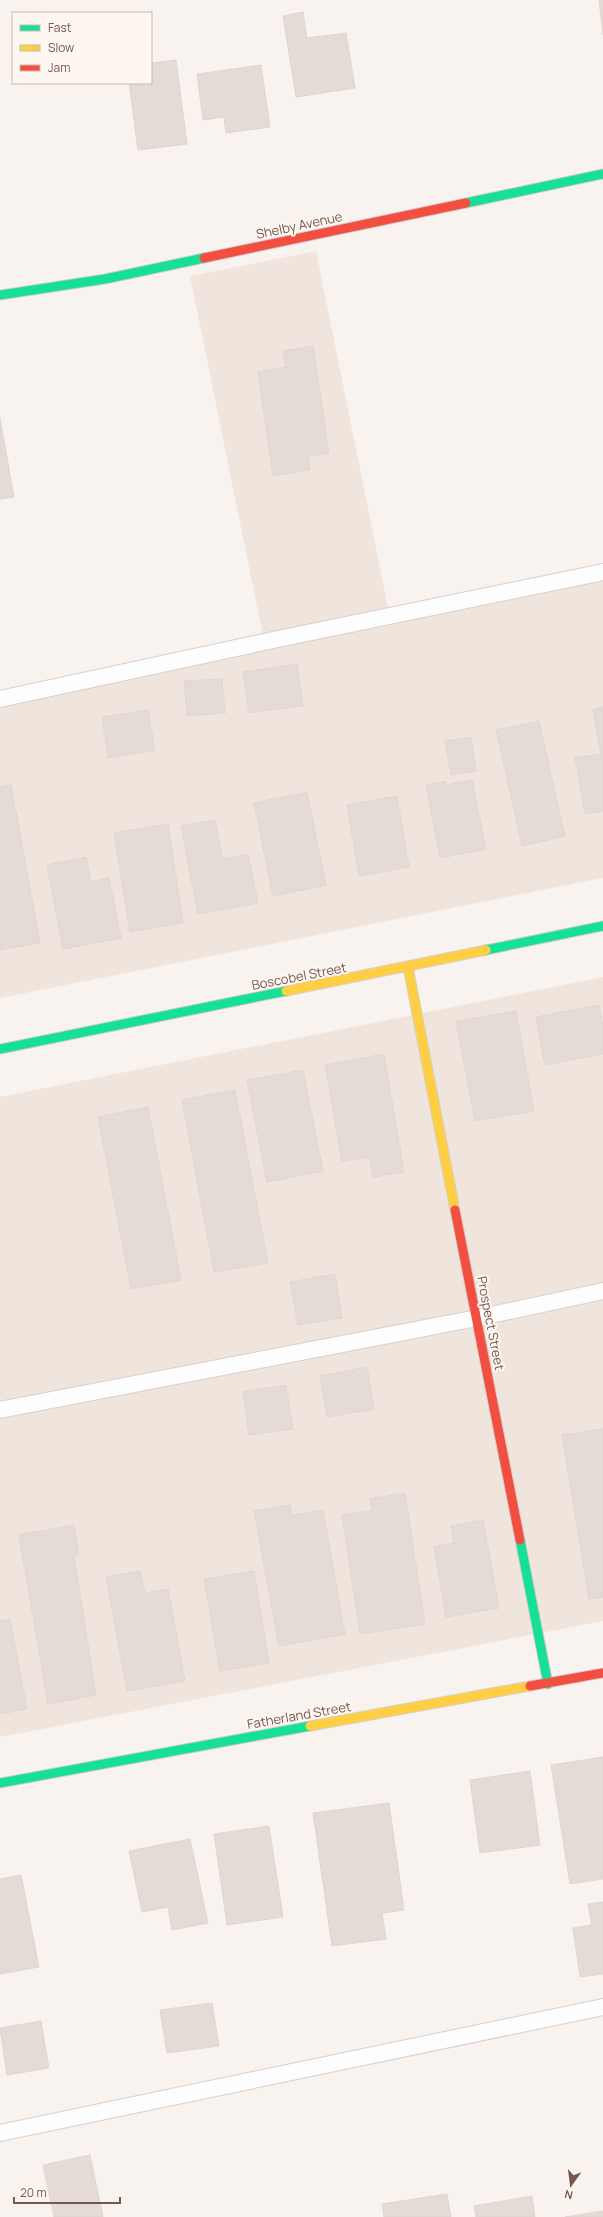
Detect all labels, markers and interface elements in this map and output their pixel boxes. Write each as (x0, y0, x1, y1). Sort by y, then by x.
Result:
legend (12, 12, 152, 84)
text: Fast (48, 19, 72, 36)
text: Slow (48, 39, 74, 56)
text: Jam (48, 59, 70, 76)
street label: Shelby Avenue (254, 207, 344, 243)
street label: Boscobel Street (250, 958, 348, 994)
street label: Prospect Street (473, 1274, 509, 1372)
street label: Fatherland Street (246, 1697, 352, 1733)
north arrow (551, 2165, 591, 2205)
scale bar (14, 2179, 120, 2205)
text: 20 m (20, 2184, 47, 2201)
text: N (563, 2187, 574, 2203)

